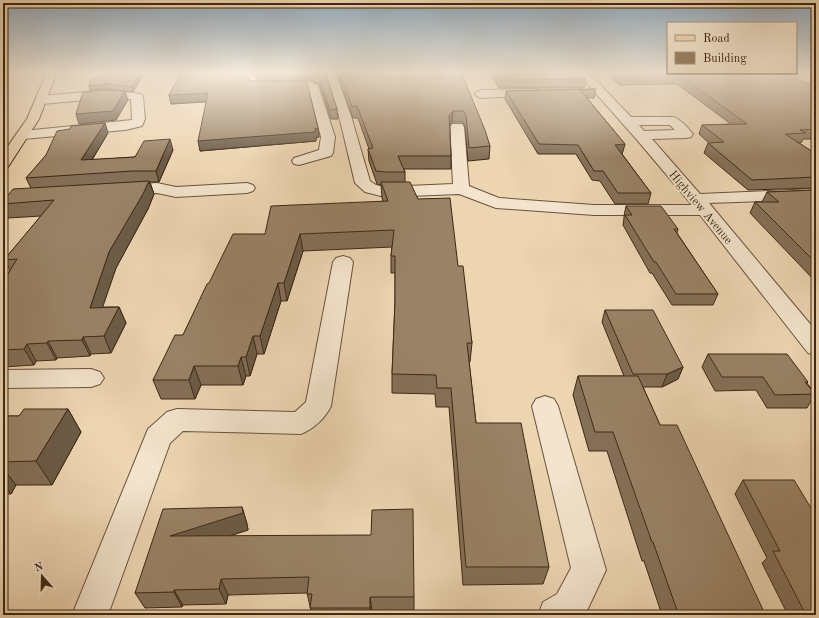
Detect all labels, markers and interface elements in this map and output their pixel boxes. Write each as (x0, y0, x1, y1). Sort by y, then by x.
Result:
legend (667, 22, 797, 74)
text: Road (703, 33, 730, 45)
text: Building (703, 53, 747, 65)
street label: Highview Avenue (666, 169, 735, 247)
north arrow (22, 556, 62, 596)
text: N (33, 561, 45, 575)

